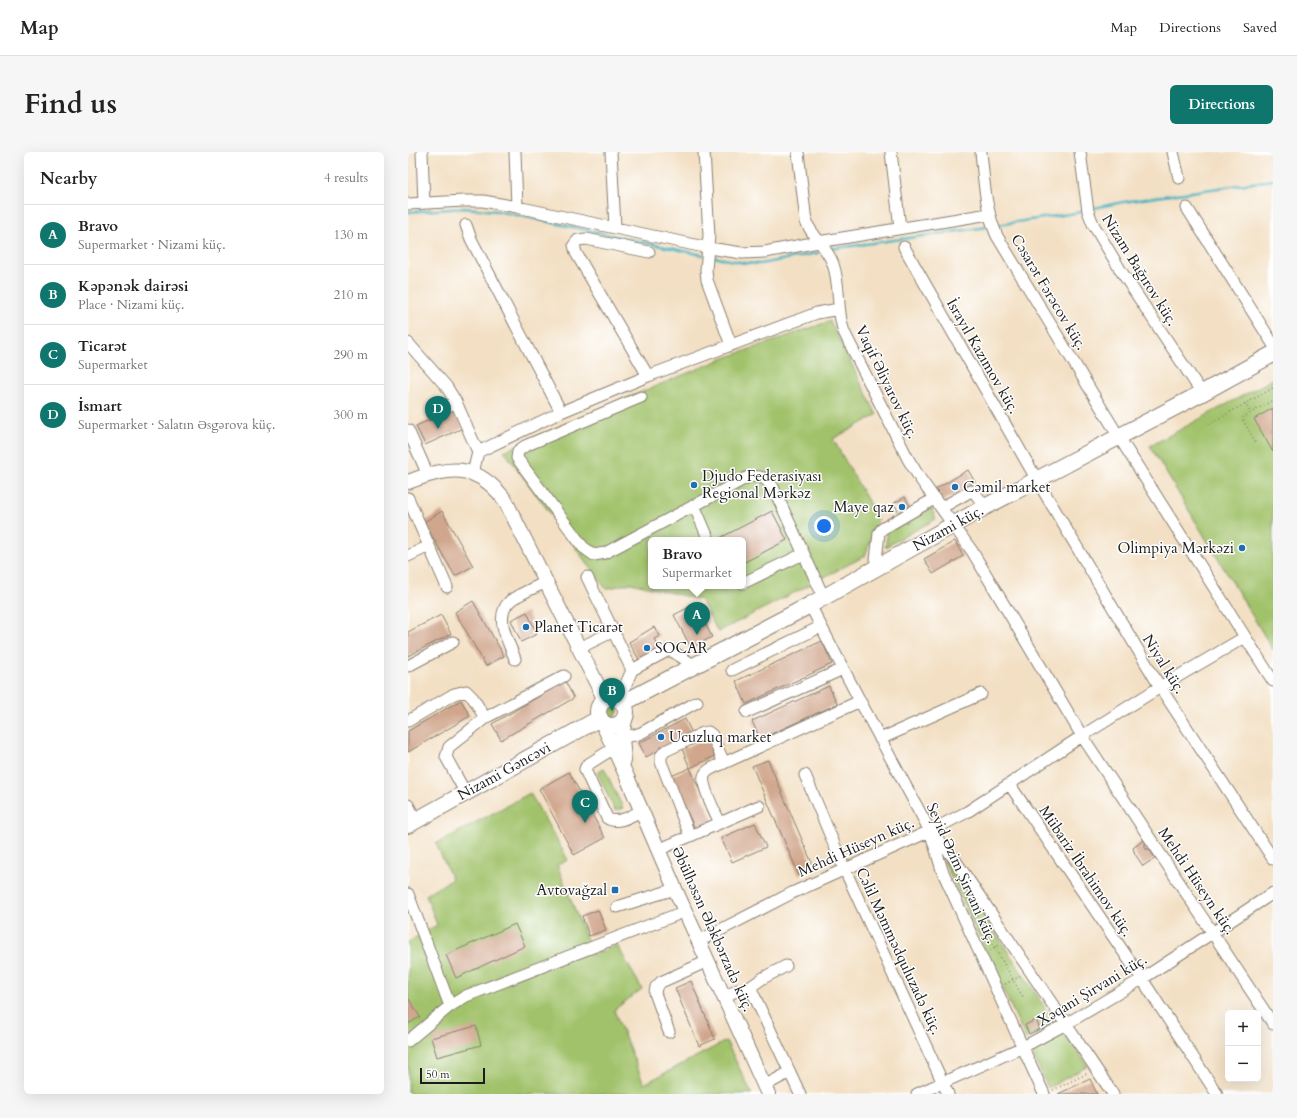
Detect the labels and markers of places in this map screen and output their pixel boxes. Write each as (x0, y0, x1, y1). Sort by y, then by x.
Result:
pin: D (425, 396, 451, 429)
place label: Djudo Federasiyası Regional Mərkəz (702, 466, 822, 503)
place label: Cəmil market (963, 477, 1051, 497)
marker: Djudo Federasiyası Regional Mərkəz (689, 480, 699, 490)
marker: Cəmil market (950, 482, 960, 492)
place label: Maye qaz (833, 497, 894, 517)
marker: Maye qaz (897, 502, 907, 512)
place label: Olimpiya Mərkəzi (1118, 538, 1234, 558)
marker: Olimpiya Mərkəzi (1237, 543, 1247, 553)
pin: A (684, 602, 710, 635)
place label: Planet Ticarət (534, 617, 623, 637)
marker: Planet Ticarət (521, 622, 531, 632)
place label: SOCAR (655, 638, 709, 658)
marker: SOCAR (642, 643, 652, 653)
pin: B (599, 678, 625, 711)
place label: Ucuzluq market (669, 727, 772, 747)
marker: Ucuzluq market (656, 732, 666, 742)
pin: C (572, 790, 598, 823)
place label: Avtovağzal (536, 880, 607, 900)
marker: Avtovağzal (610, 885, 620, 895)

